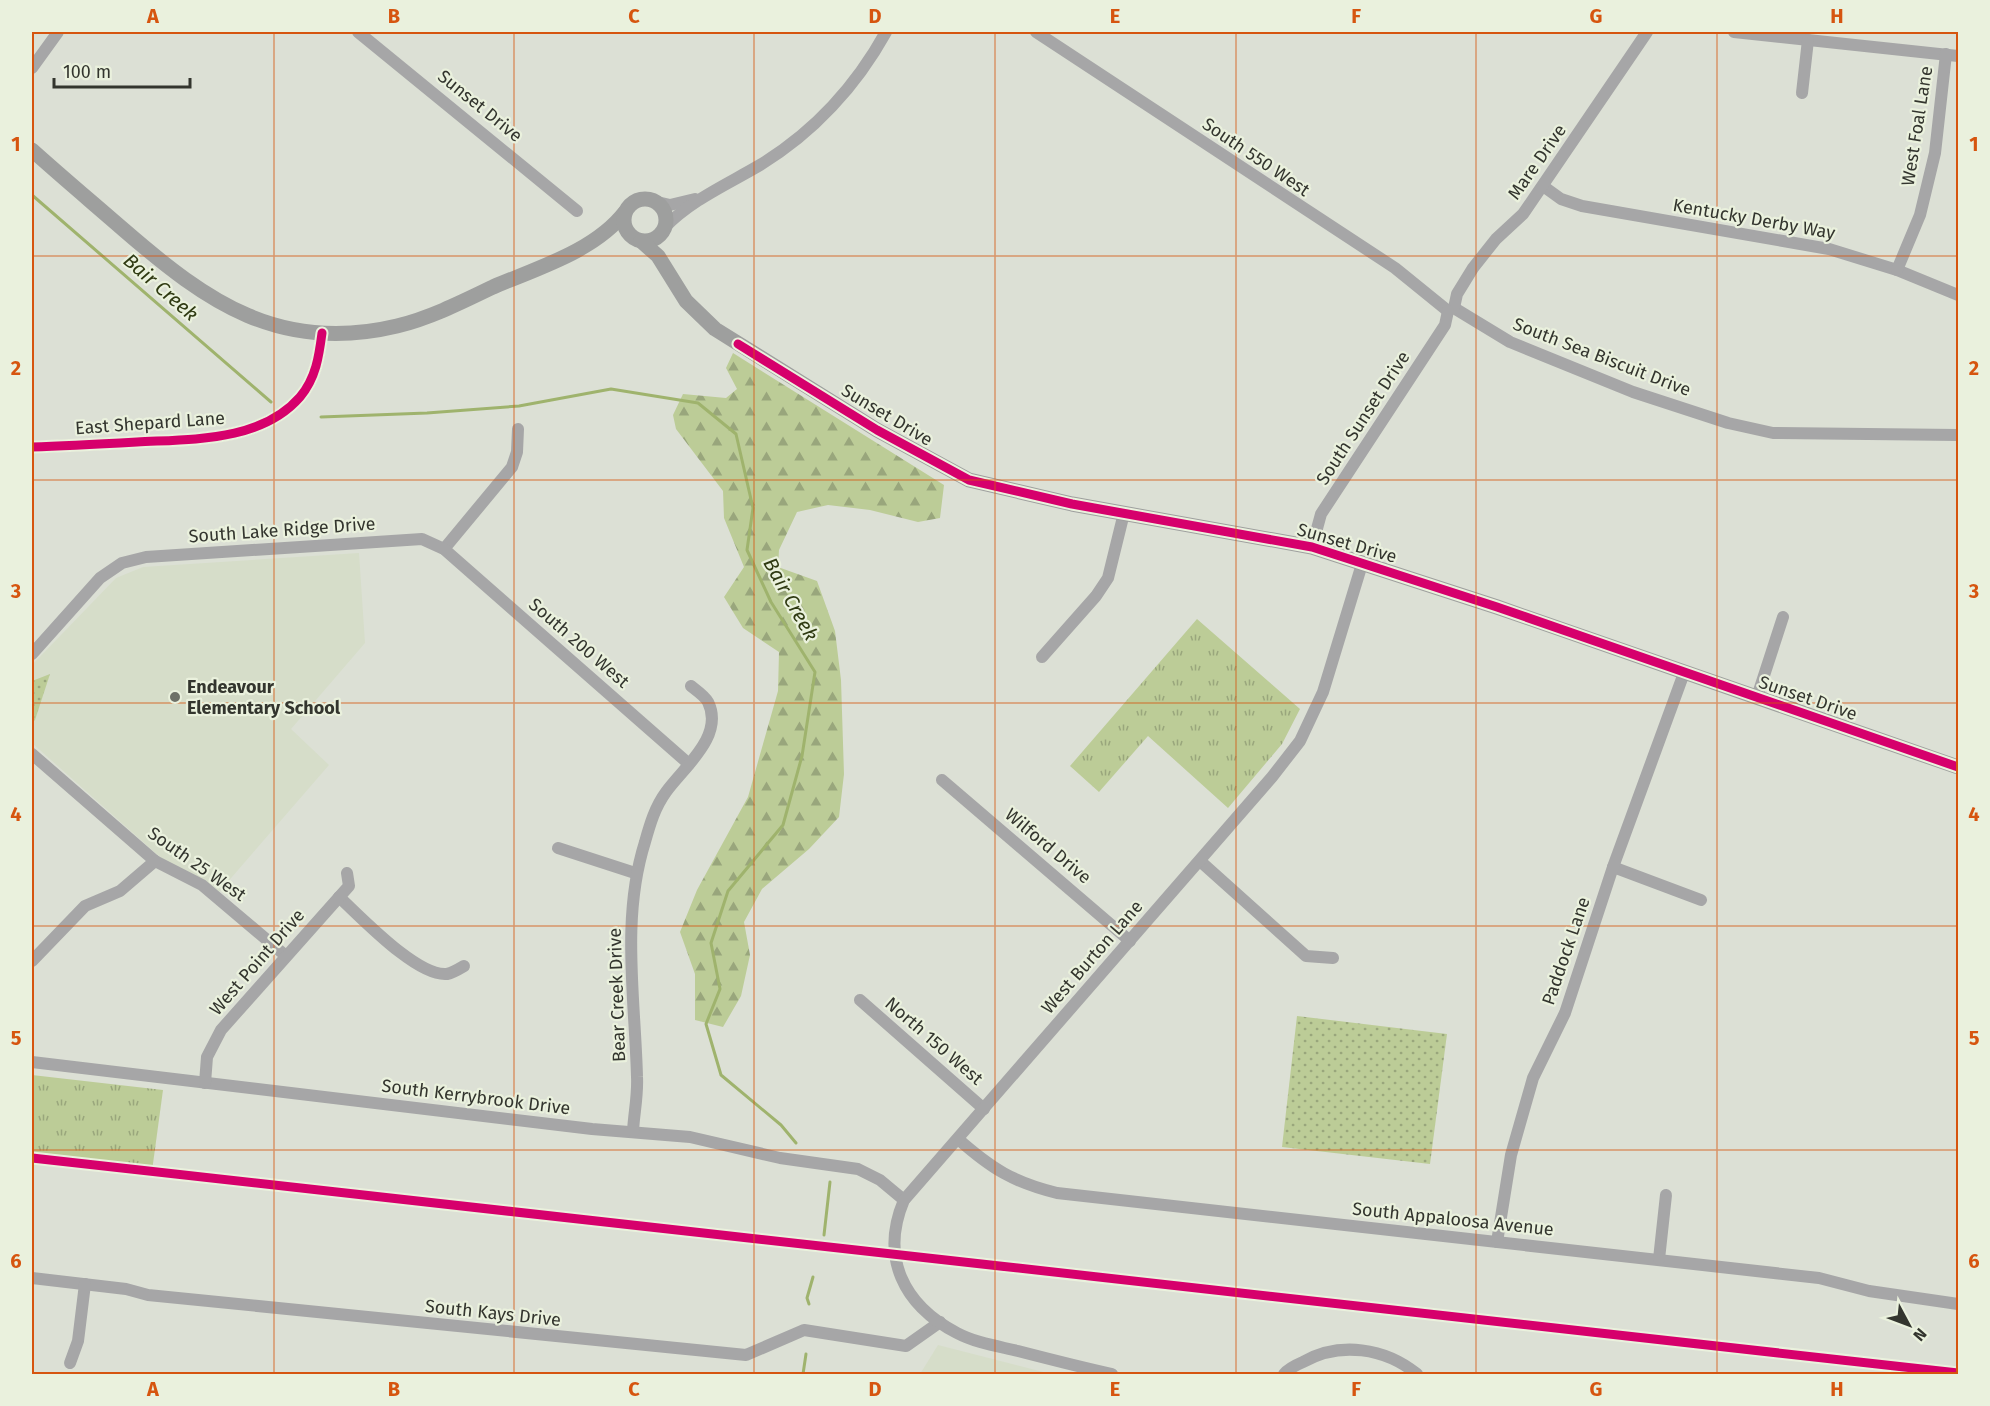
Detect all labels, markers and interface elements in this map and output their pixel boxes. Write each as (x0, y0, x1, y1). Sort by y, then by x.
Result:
text: A (146, 4, 160, 28)
text: B (388, 4, 400, 28)
text: C (628, 4, 640, 28)
text: D (868, 4, 882, 28)
text: E (1110, 4, 1120, 28)
text: F (1351, 4, 1361, 28)
text: G (1590, 4, 1602, 28)
text: H (1830, 4, 1844, 28)
scale bar (54, 51, 190, 89)
text: 100 m (63, 61, 111, 83)
street label: West Foal Lane (1897, 64, 1937, 188)
street label: Sunset Drive (433, 65, 527, 147)
street label: South 550 West (1198, 113, 1314, 201)
street label: Mare Drive (1503, 120, 1571, 204)
text: 1 (11, 132, 21, 156)
text: 1 (1969, 132, 1979, 156)
street label: Kentucky Derby Way (1671, 194, 1837, 244)
water label: Bair Creek (119, 248, 203, 326)
street label: South Sea Biscuit Drive (1510, 313, 1694, 401)
street label: South Sunset Drive (1312, 347, 1414, 489)
text: 2 (11, 356, 21, 380)
text: 2 (1969, 356, 1979, 380)
street label: Sunset Drive (837, 379, 937, 451)
street label: East Shepard Lane (74, 407, 226, 439)
street label: South Lake Ridge Drive (188, 512, 376, 548)
street label: Sunset Drive (1295, 518, 1399, 568)
water label: Bair Creek (758, 553, 824, 645)
text: 3 (10, 579, 21, 603)
text: 3 (1968, 579, 1979, 603)
street label: South 200 West (524, 593, 634, 693)
street label: Sunset Drive (1756, 671, 1860, 725)
place label: Endeavour Elementary School (187, 676, 341, 719)
marker: Endeavour Elementary School (168, 690, 182, 704)
text: 4 (10, 802, 22, 826)
text: 4 (1968, 802, 1980, 826)
street label: Wilford Drive (1000, 804, 1096, 888)
street label: South 25 West (144, 822, 251, 906)
street label: Paddock Lane (1537, 894, 1595, 1008)
street label: West Burton Lane (1037, 896, 1147, 1018)
street label: West Point Drive (205, 904, 309, 1020)
street label: Bear Creek Drive (604, 928, 630, 1062)
street label: North 150 West (881, 992, 988, 1090)
text: 5 (11, 1026, 22, 1050)
text: 5 (1969, 1026, 1980, 1050)
street label: South Kerrybrook Drive (380, 1075, 572, 1119)
street label: South Appaloosa Avenue (1351, 1197, 1555, 1241)
text: 6 (10, 1249, 22, 1273)
text: 6 (1968, 1249, 1980, 1273)
street label: South Kays Drive (424, 1295, 562, 1331)
north arrow (1879, 1295, 1939, 1355)
text: N (1909, 1324, 1931, 1345)
text: A (146, 1377, 160, 1401)
text: B (388, 1377, 400, 1401)
text: C (628, 1377, 640, 1401)
text: D (868, 1377, 882, 1401)
text: E (1110, 1377, 1120, 1401)
text: F (1351, 1377, 1361, 1401)
text: G (1590, 1377, 1602, 1401)
text: H (1830, 1377, 1844, 1401)

